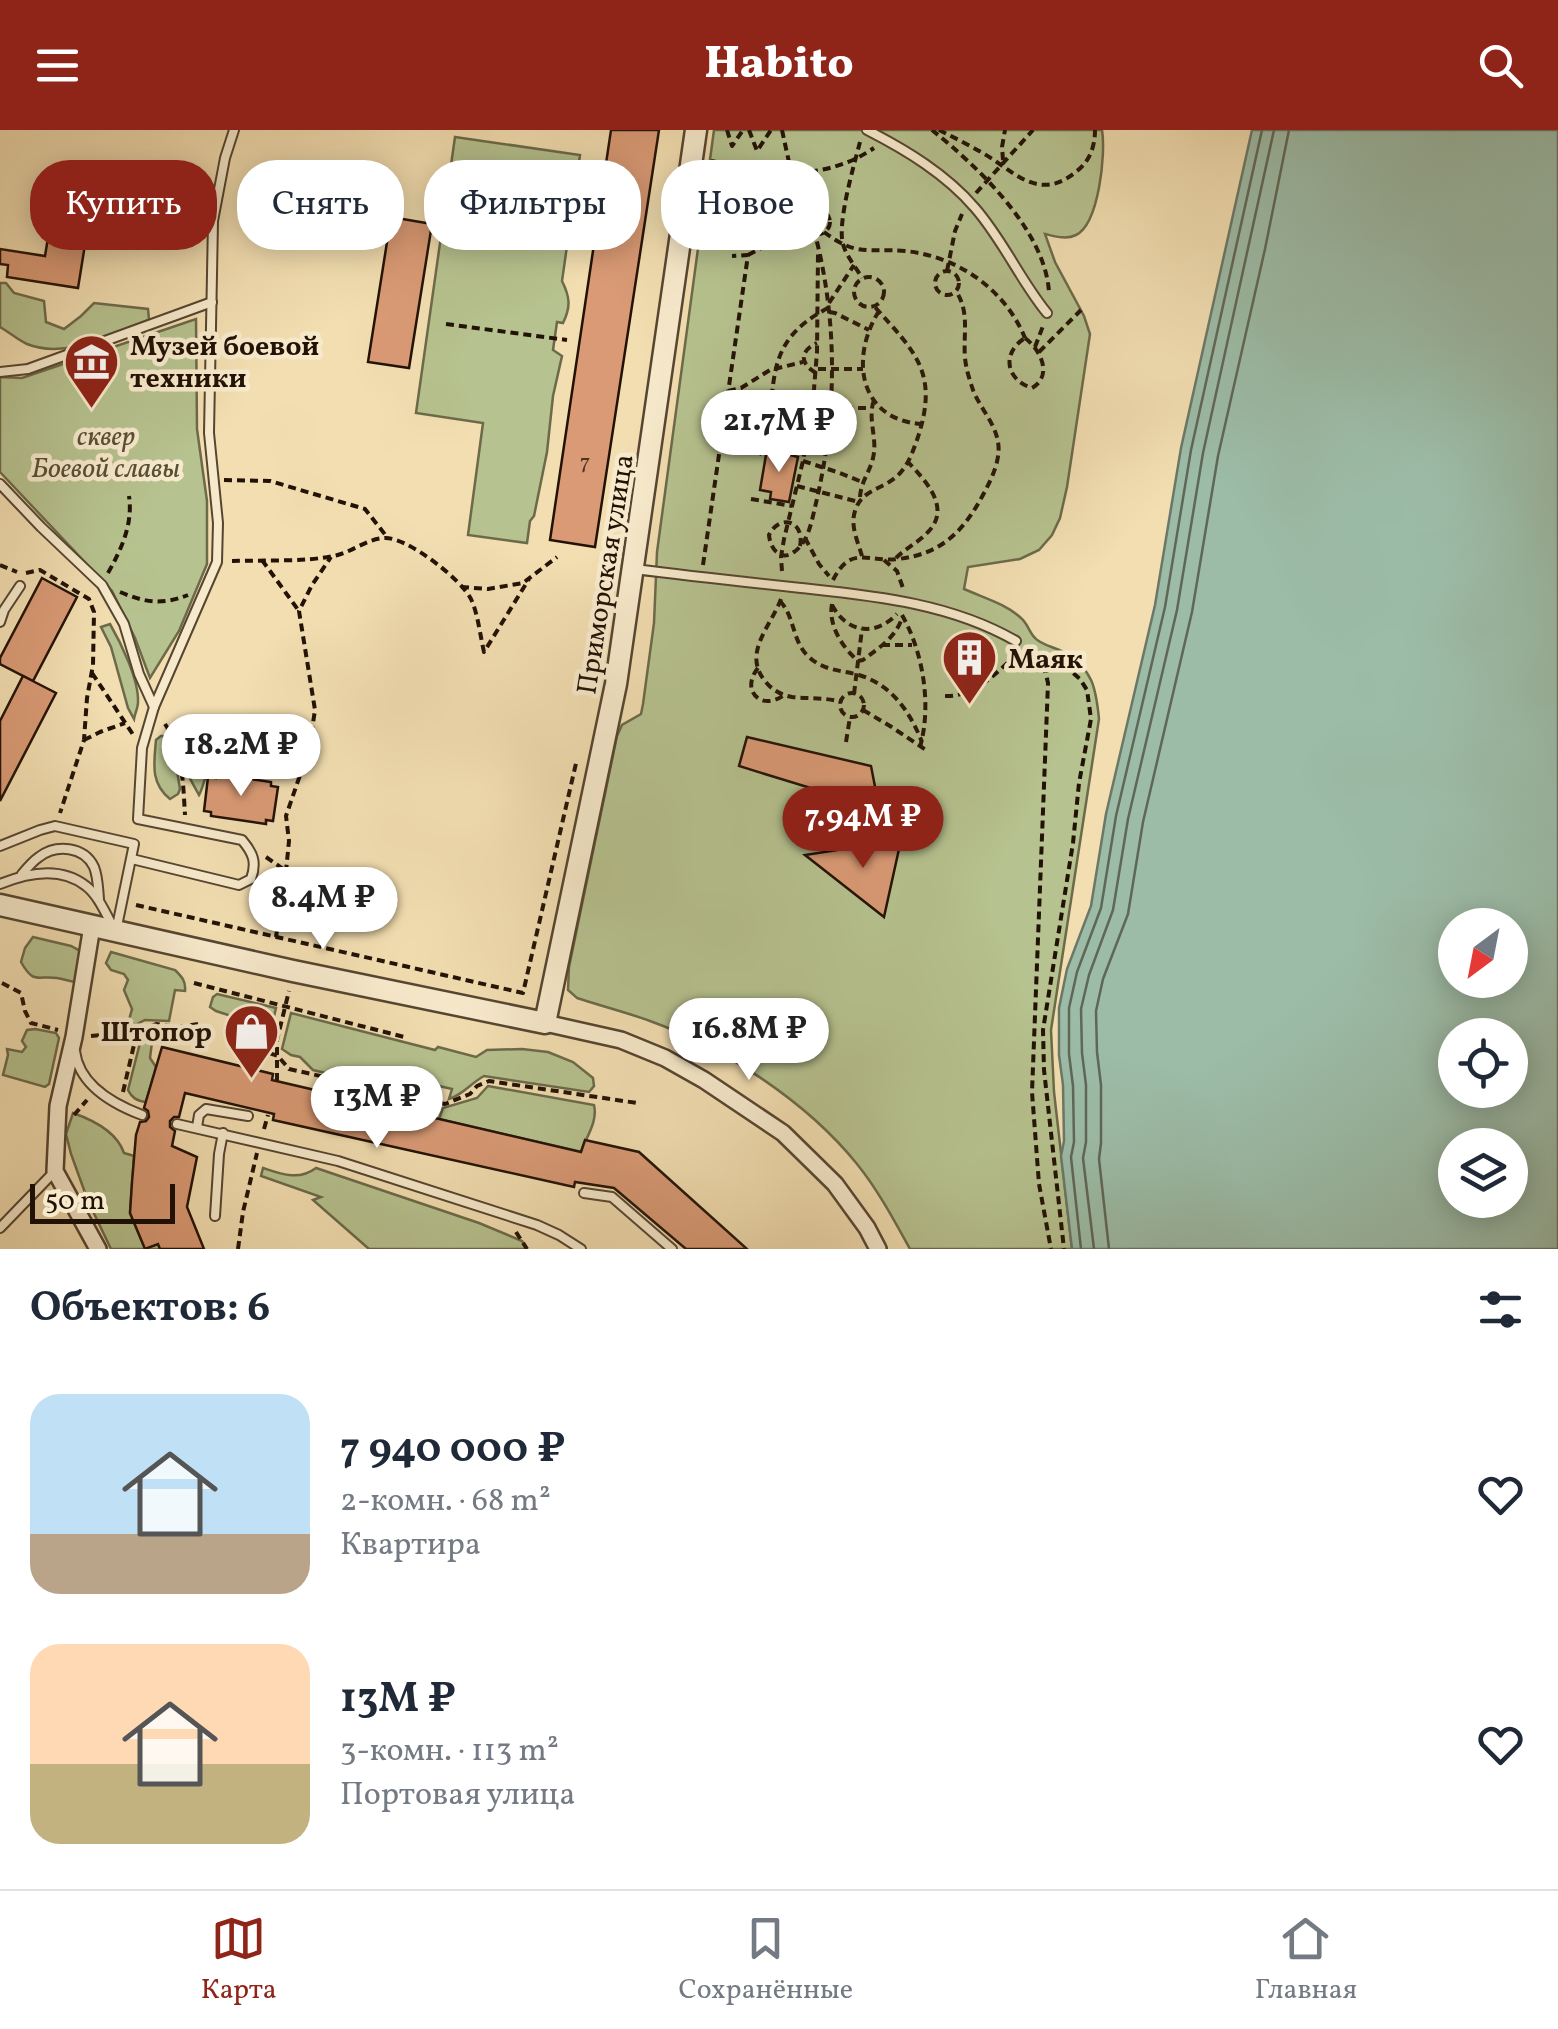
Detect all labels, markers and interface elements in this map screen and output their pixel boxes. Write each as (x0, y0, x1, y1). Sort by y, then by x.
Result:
text: Habito (704, 34, 854, 97)
icon: menu (30, 38, 85, 93)
icon: search (1473, 38, 1528, 93)
chip: Купить (30, 160, 217, 250)
chip: Снять (237, 160, 404, 250)
chip: Фильтры (424, 160, 641, 250)
chip: Новое (661, 160, 829, 250)
place label: Музей боевой техники (130, 328, 319, 399)
museum icon: Музей боевой техники (61, 331, 121, 410)
pin: 21.7M ₽ (687, 390, 871, 475)
text: 21.7M ₽ (723, 400, 835, 444)
park label: сквер Боевой славы (32, 418, 180, 489)
house number: 7 (580, 448, 590, 479)
street label: Приморская улица (568, 451, 645, 697)
building icon: Маяк (939, 628, 999, 707)
place label: Маяк (1008, 641, 1083, 680)
pin: 18.2M ₽ (149, 714, 333, 799)
text: 18.2M ₽ (184, 724, 298, 768)
pin: 7.94M ₽ (771, 786, 955, 871)
text: 7.94M ₽ (805, 796, 921, 840)
pin: 8.4M ₽ (242, 867, 404, 952)
text: 8.4M ₽ (271, 877, 375, 921)
north arrow (1438, 908, 1528, 998)
map controls (1438, 908, 1528, 1218)
pin: 16.8M ₽ (657, 998, 841, 1083)
shop icon: Штопор (221, 1001, 281, 1080)
text: 16.8M ₽ (691, 1008, 807, 1052)
place label: Штопор (101, 1014, 212, 1053)
button: locate (1438, 1018, 1528, 1108)
pin: 13M ₽ (307, 1066, 447, 1151)
text: 13M ₽ (333, 1076, 421, 1120)
button: layers (1438, 1128, 1528, 1218)
scale bar (30, 1179, 175, 1224)
text: 50 m (45, 1182, 105, 1221)
text: Объектов: 6 (30, 1280, 270, 1339)
icon: filters (1473, 1282, 1528, 1337)
text: 7 940 000 ₽ (340, 1421, 565, 1480)
icon: home (110, 1434, 230, 1554)
icon: heart (1473, 1467, 1528, 1522)
text: 2-комн. · 68 m² (340, 1480, 551, 1524)
text: Квартира (340, 1524, 481, 1568)
text: 13M ₽ (340, 1671, 456, 1730)
icon: home (110, 1684, 230, 1804)
icon: heart (1473, 1717, 1528, 1772)
text: 3-комн. · 113 m² (340, 1730, 559, 1774)
text: Портовая улица (340, 1774, 575, 1818)
tab: Карта (201, 1911, 277, 2010)
tab: Сохранённые (678, 1911, 853, 2010)
tab: Главная (1255, 1911, 1357, 2010)

